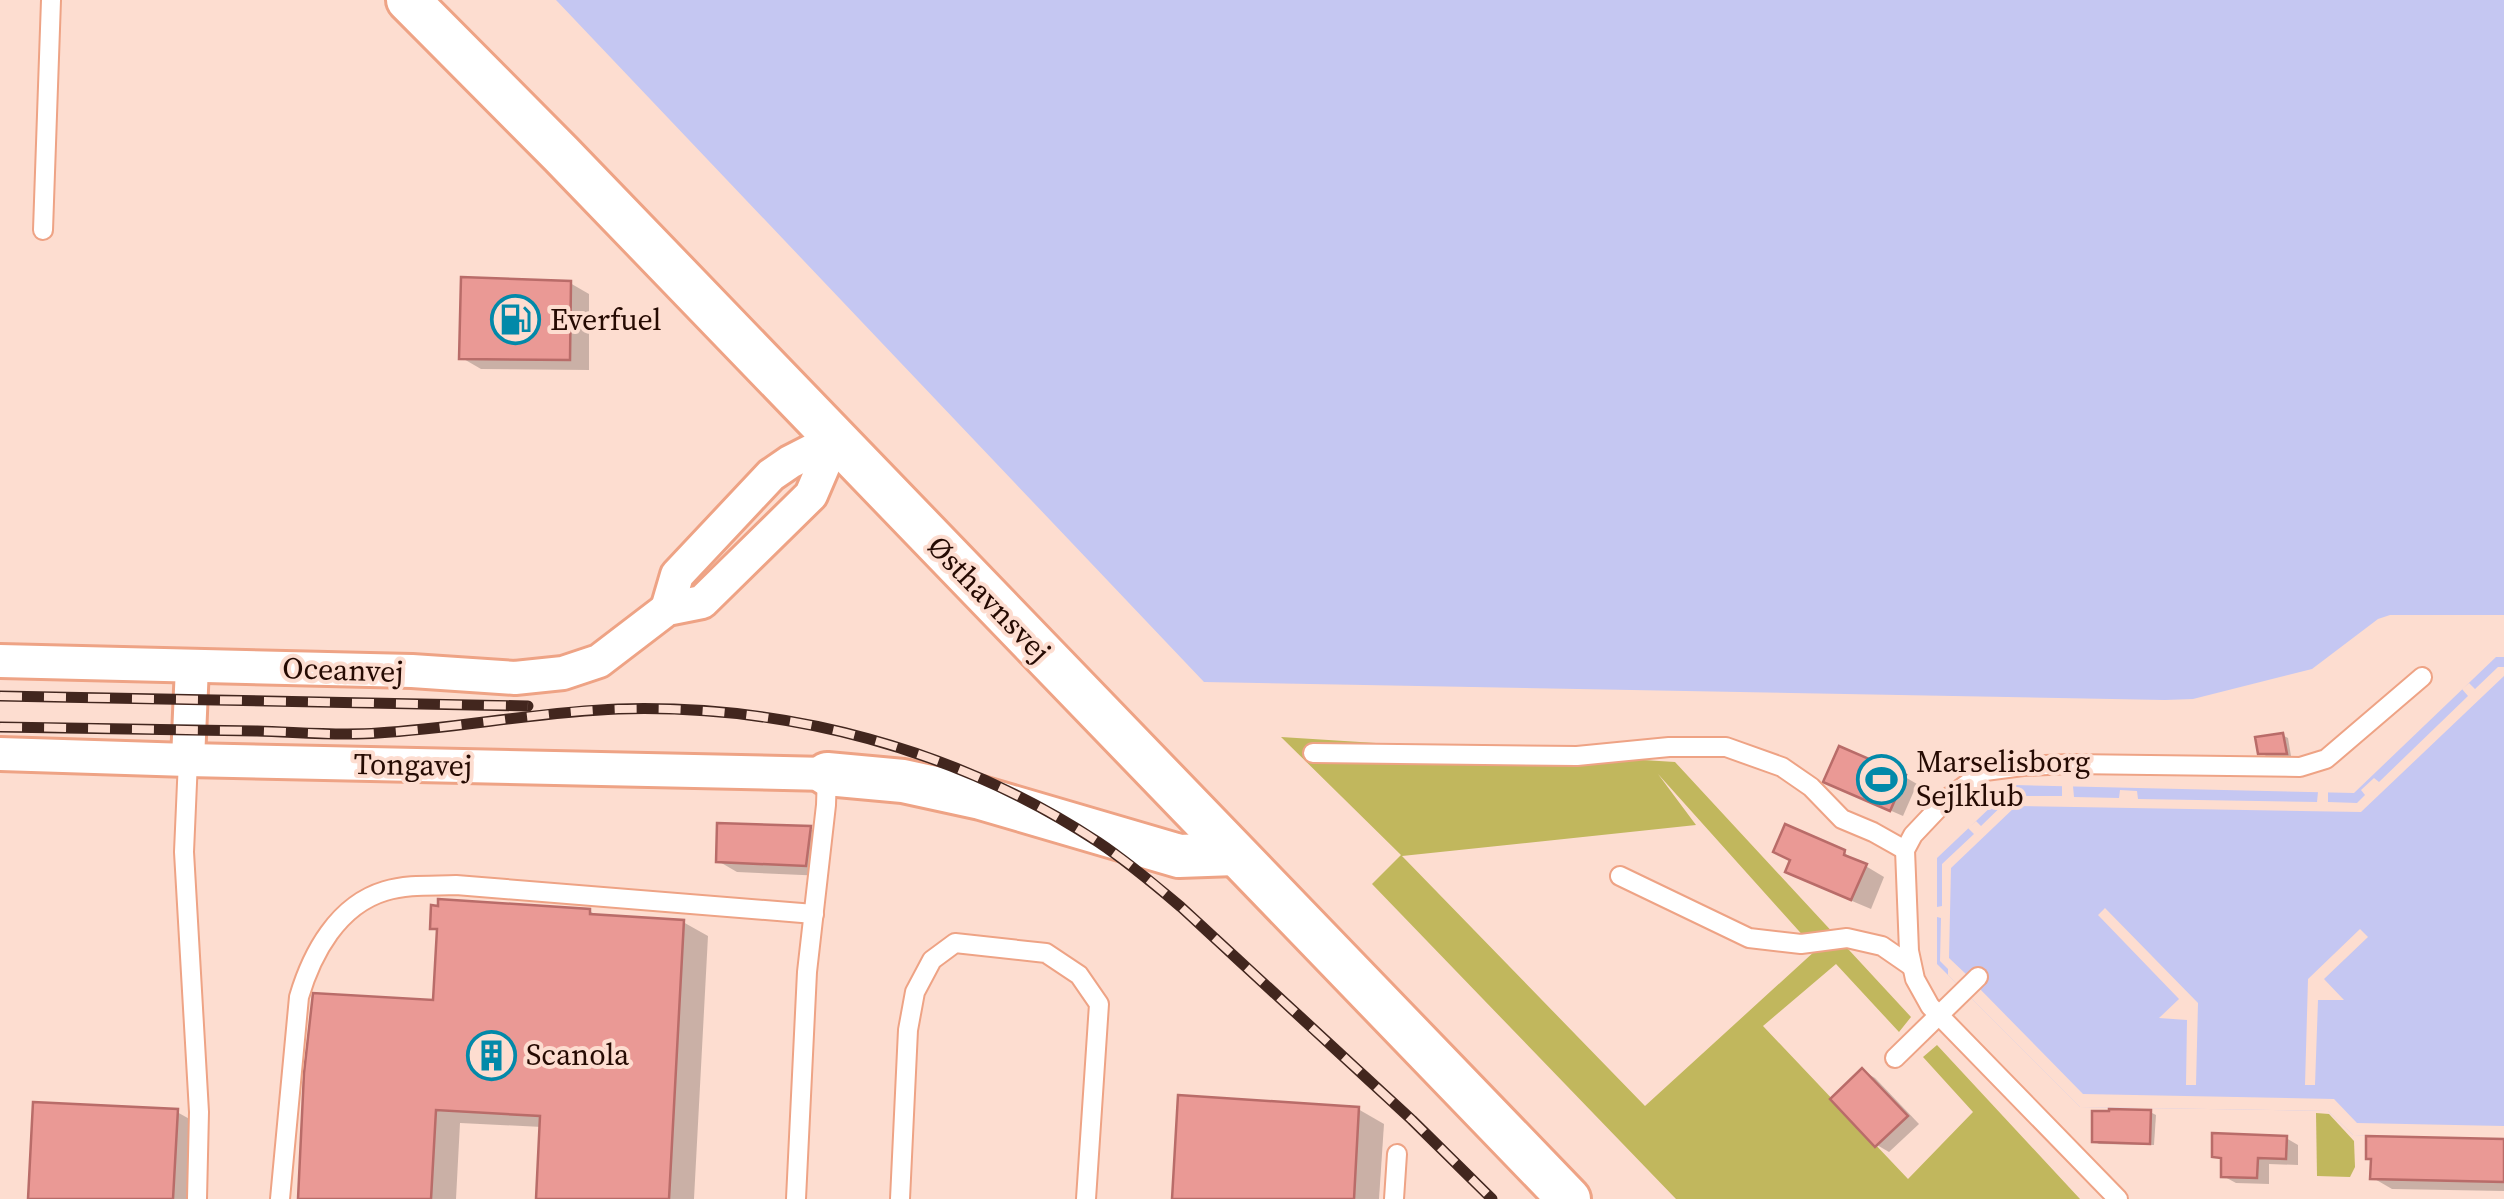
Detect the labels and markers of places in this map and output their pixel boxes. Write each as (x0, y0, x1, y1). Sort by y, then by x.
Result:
fuel station icon: Everfuel (489, 294, 541, 346)
place label: Everfuel (550, 299, 662, 340)
place label: Marselisborg Sejlklub (1916, 741, 2090, 816)
sports icon: Marselisborg Sejlklub (1855, 753, 1907, 805)
building icon: Scanola (465, 1029, 517, 1081)
place label: Scanola (526, 1034, 630, 1075)

